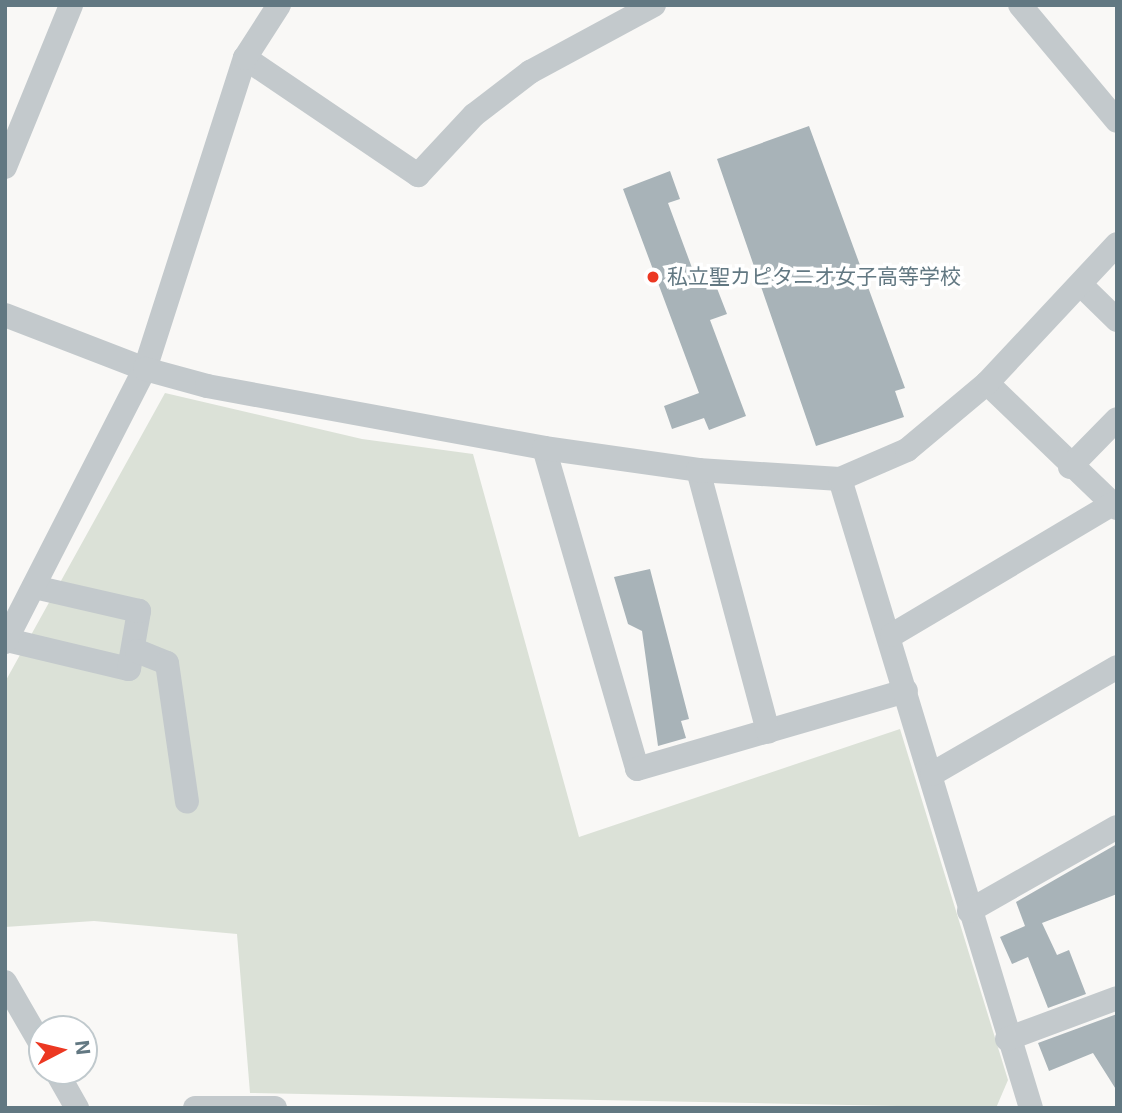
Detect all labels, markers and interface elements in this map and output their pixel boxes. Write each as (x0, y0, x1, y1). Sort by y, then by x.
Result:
place label: 私立聖カピタニオ女子高等学校 (667, 264, 961, 290)
marker: 私立聖カピタニオ女子高等学校 (645, 269, 661, 285)
north arrow (28, 1015, 98, 1085)
text: N (70, 1039, 95, 1056)

